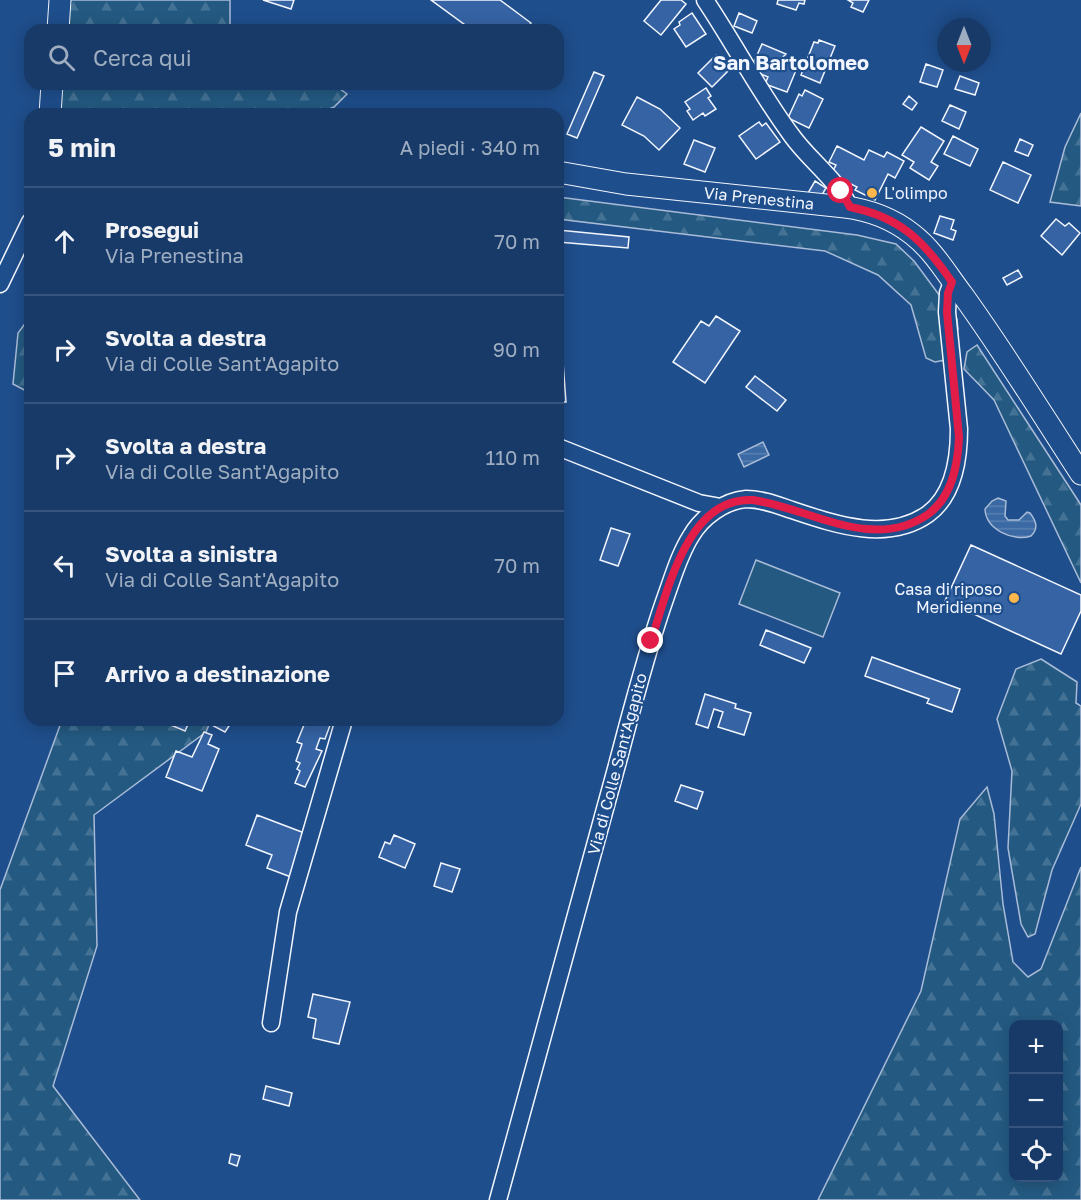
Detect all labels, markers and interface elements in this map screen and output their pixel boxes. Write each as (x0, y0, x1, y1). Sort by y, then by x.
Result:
north arrow (937, 18, 991, 72)
search box (24, 24, 564, 90)
icon: search (45, 41, 78, 74)
text: Cerca qui (93, 44, 192, 71)
district label: San Bartolomeo (713, 50, 869, 74)
text: 5 min (48, 132, 116, 163)
text: A piedi · 340 m (400, 135, 540, 159)
route start (827, 177, 853, 203)
street label: Via Prenestina (703, 182, 815, 214)
place label: L'olimpo (884, 183, 948, 203)
marker: L'olimpo (865, 186, 879, 200)
text: Prosegui (105, 216, 199, 243)
icon: ahead (48, 225, 81, 258)
text: 70 m (494, 229, 540, 253)
text: Via Prenestina (105, 243, 244, 267)
text: Svolta a destra (105, 324, 266, 351)
icon: right (48, 333, 81, 366)
text: 90 m (493, 337, 540, 361)
text: Via di Colle Sant'Agapito (105, 351, 339, 375)
text: Svolta a destra (105, 432, 266, 459)
icon: right (48, 441, 81, 474)
text: 110 m (486, 445, 540, 469)
text: Via di Colle Sant'Agapito (105, 459, 339, 483)
text: Svolta a sinistra (105, 540, 277, 567)
icon: left (48, 549, 81, 582)
text: 70 m (494, 553, 540, 577)
text: Via di Colle Sant'Agapito (105, 567, 339, 591)
place label: Casa di riposo Meridienne (894, 579, 1002, 617)
marker: Casa di riposo Meridienne (1007, 591, 1021, 605)
route end (637, 627, 663, 653)
icon: arrive (48, 657, 81, 690)
text: Arrivo a destinazione (105, 660, 330, 687)
street label: Via di Colle Sant'Agapito (583, 671, 651, 857)
map controls (1009, 1020, 1063, 1182)
button: + (1009, 1020, 1063, 1074)
button: − (1009, 1074, 1063, 1128)
button: locate (1009, 1128, 1063, 1182)

